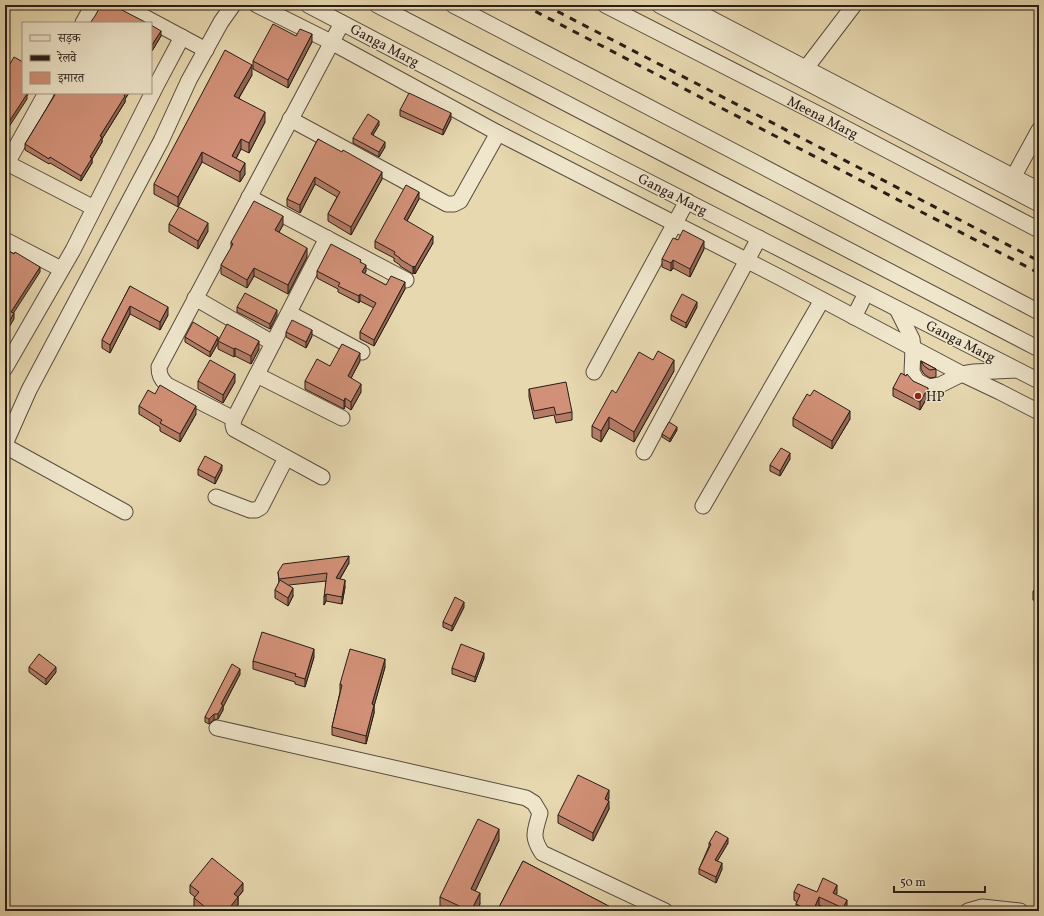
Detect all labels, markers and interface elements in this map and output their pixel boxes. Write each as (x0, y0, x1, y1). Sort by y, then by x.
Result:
street label: Ganga Marg (346, 20, 422, 72)
legend (22, 22, 152, 94)
text: सड़क (57, 31, 82, 47)
text: रेलवे (56, 50, 77, 67)
text: इमारत (57, 71, 85, 87)
street label: Meena Marg (784, 92, 861, 144)
street label: Ganga Marg (634, 170, 710, 221)
street label: Ganga Marg (922, 317, 998, 368)
place label: HP (926, 388, 945, 407)
marker: HP (913, 391, 923, 401)
scale bar (894, 868, 985, 894)
text: 50 m (900, 875, 926, 891)

